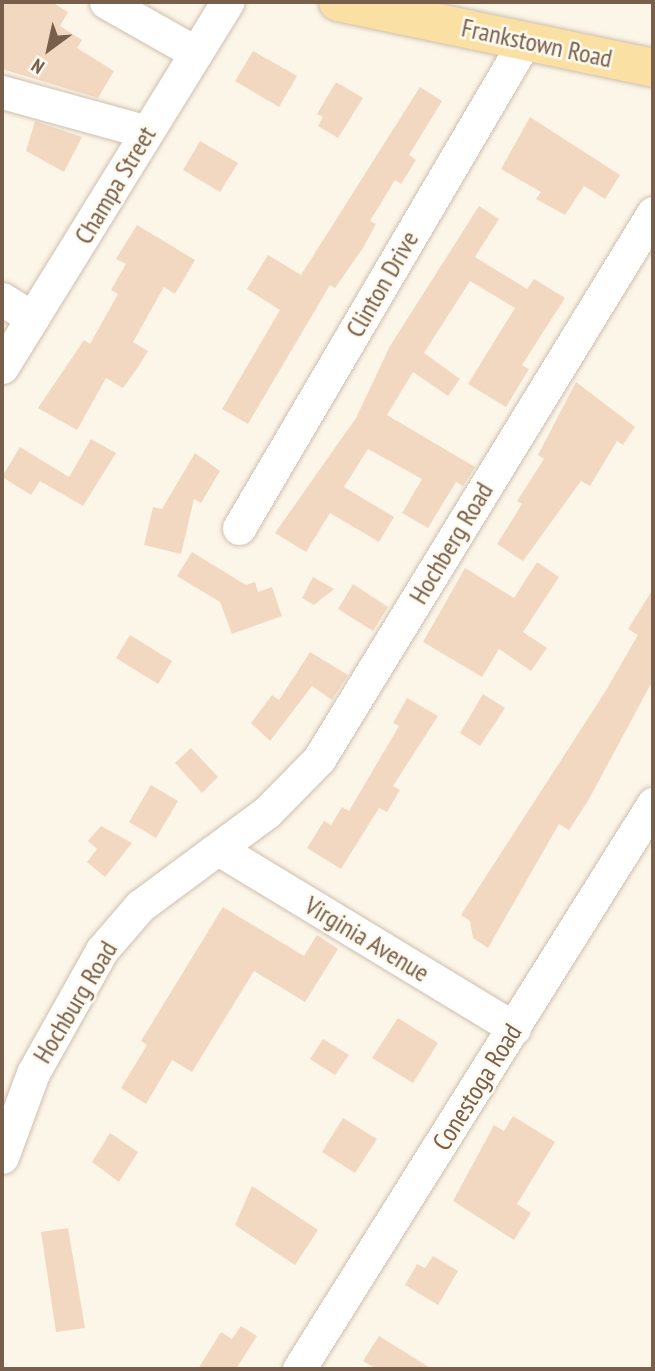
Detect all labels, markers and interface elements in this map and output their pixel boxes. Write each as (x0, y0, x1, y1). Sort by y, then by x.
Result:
street label: Frankstown Road (459, 12, 615, 74)
north arrow (14, 14, 84, 84)
text: N (27, 54, 48, 79)
street label: Champa Street (68, 121, 162, 249)
street label: Clinton Drive (339, 225, 425, 343)
street label: Hochberg Road (403, 477, 499, 609)
street label: Virginia Avenue (299, 889, 435, 989)
street label: Hochburg Road (26, 935, 124, 1069)
street label: Conestoga Road (426, 1018, 528, 1156)

